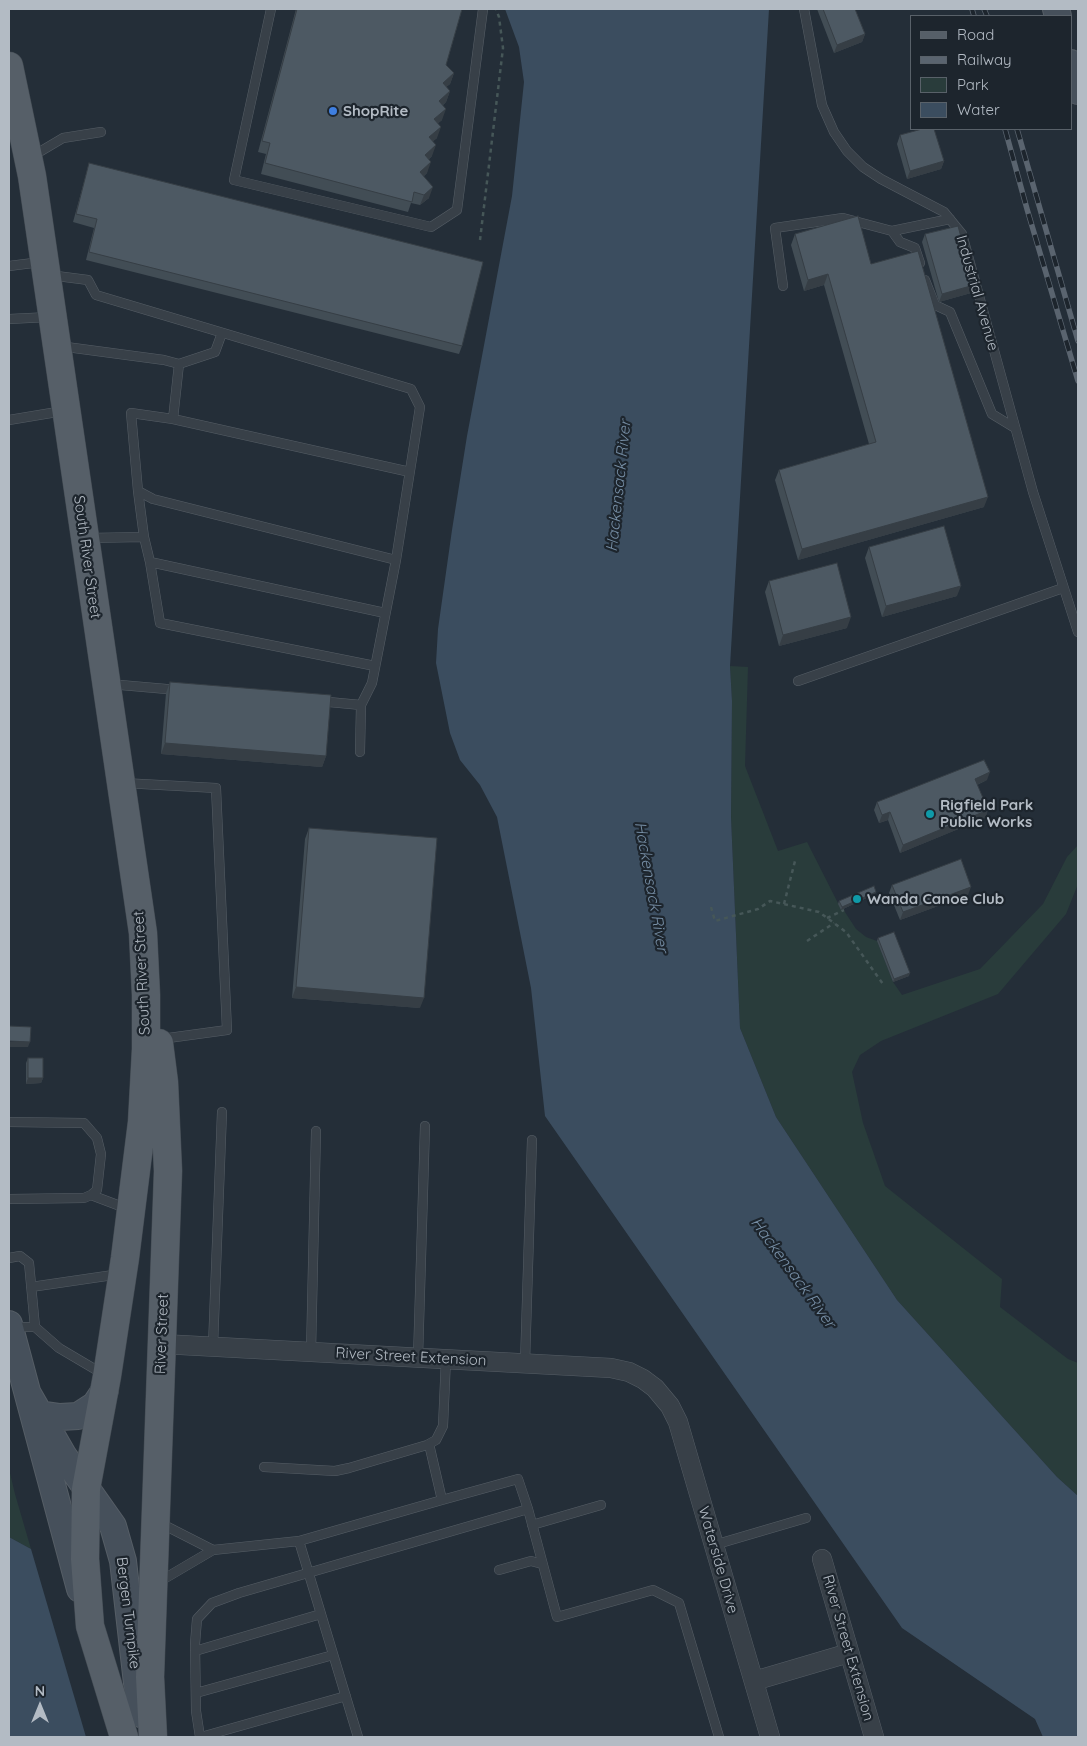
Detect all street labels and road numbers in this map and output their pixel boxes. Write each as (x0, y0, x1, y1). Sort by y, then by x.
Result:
street label: Industrial Avenue (952, 233, 1002, 353)
street label: South River Street (69, 494, 105, 620)
street label: South River Street (130, 911, 154, 1035)
street label: River Street (152, 1293, 172, 1375)
street label: River Street Extension (335, 1344, 487, 1370)
street label: Waterside Drive (694, 1504, 742, 1616)
street label: Bergen Turnpike (112, 1556, 144, 1670)
street label: River Street Extension (819, 1573, 877, 1723)

